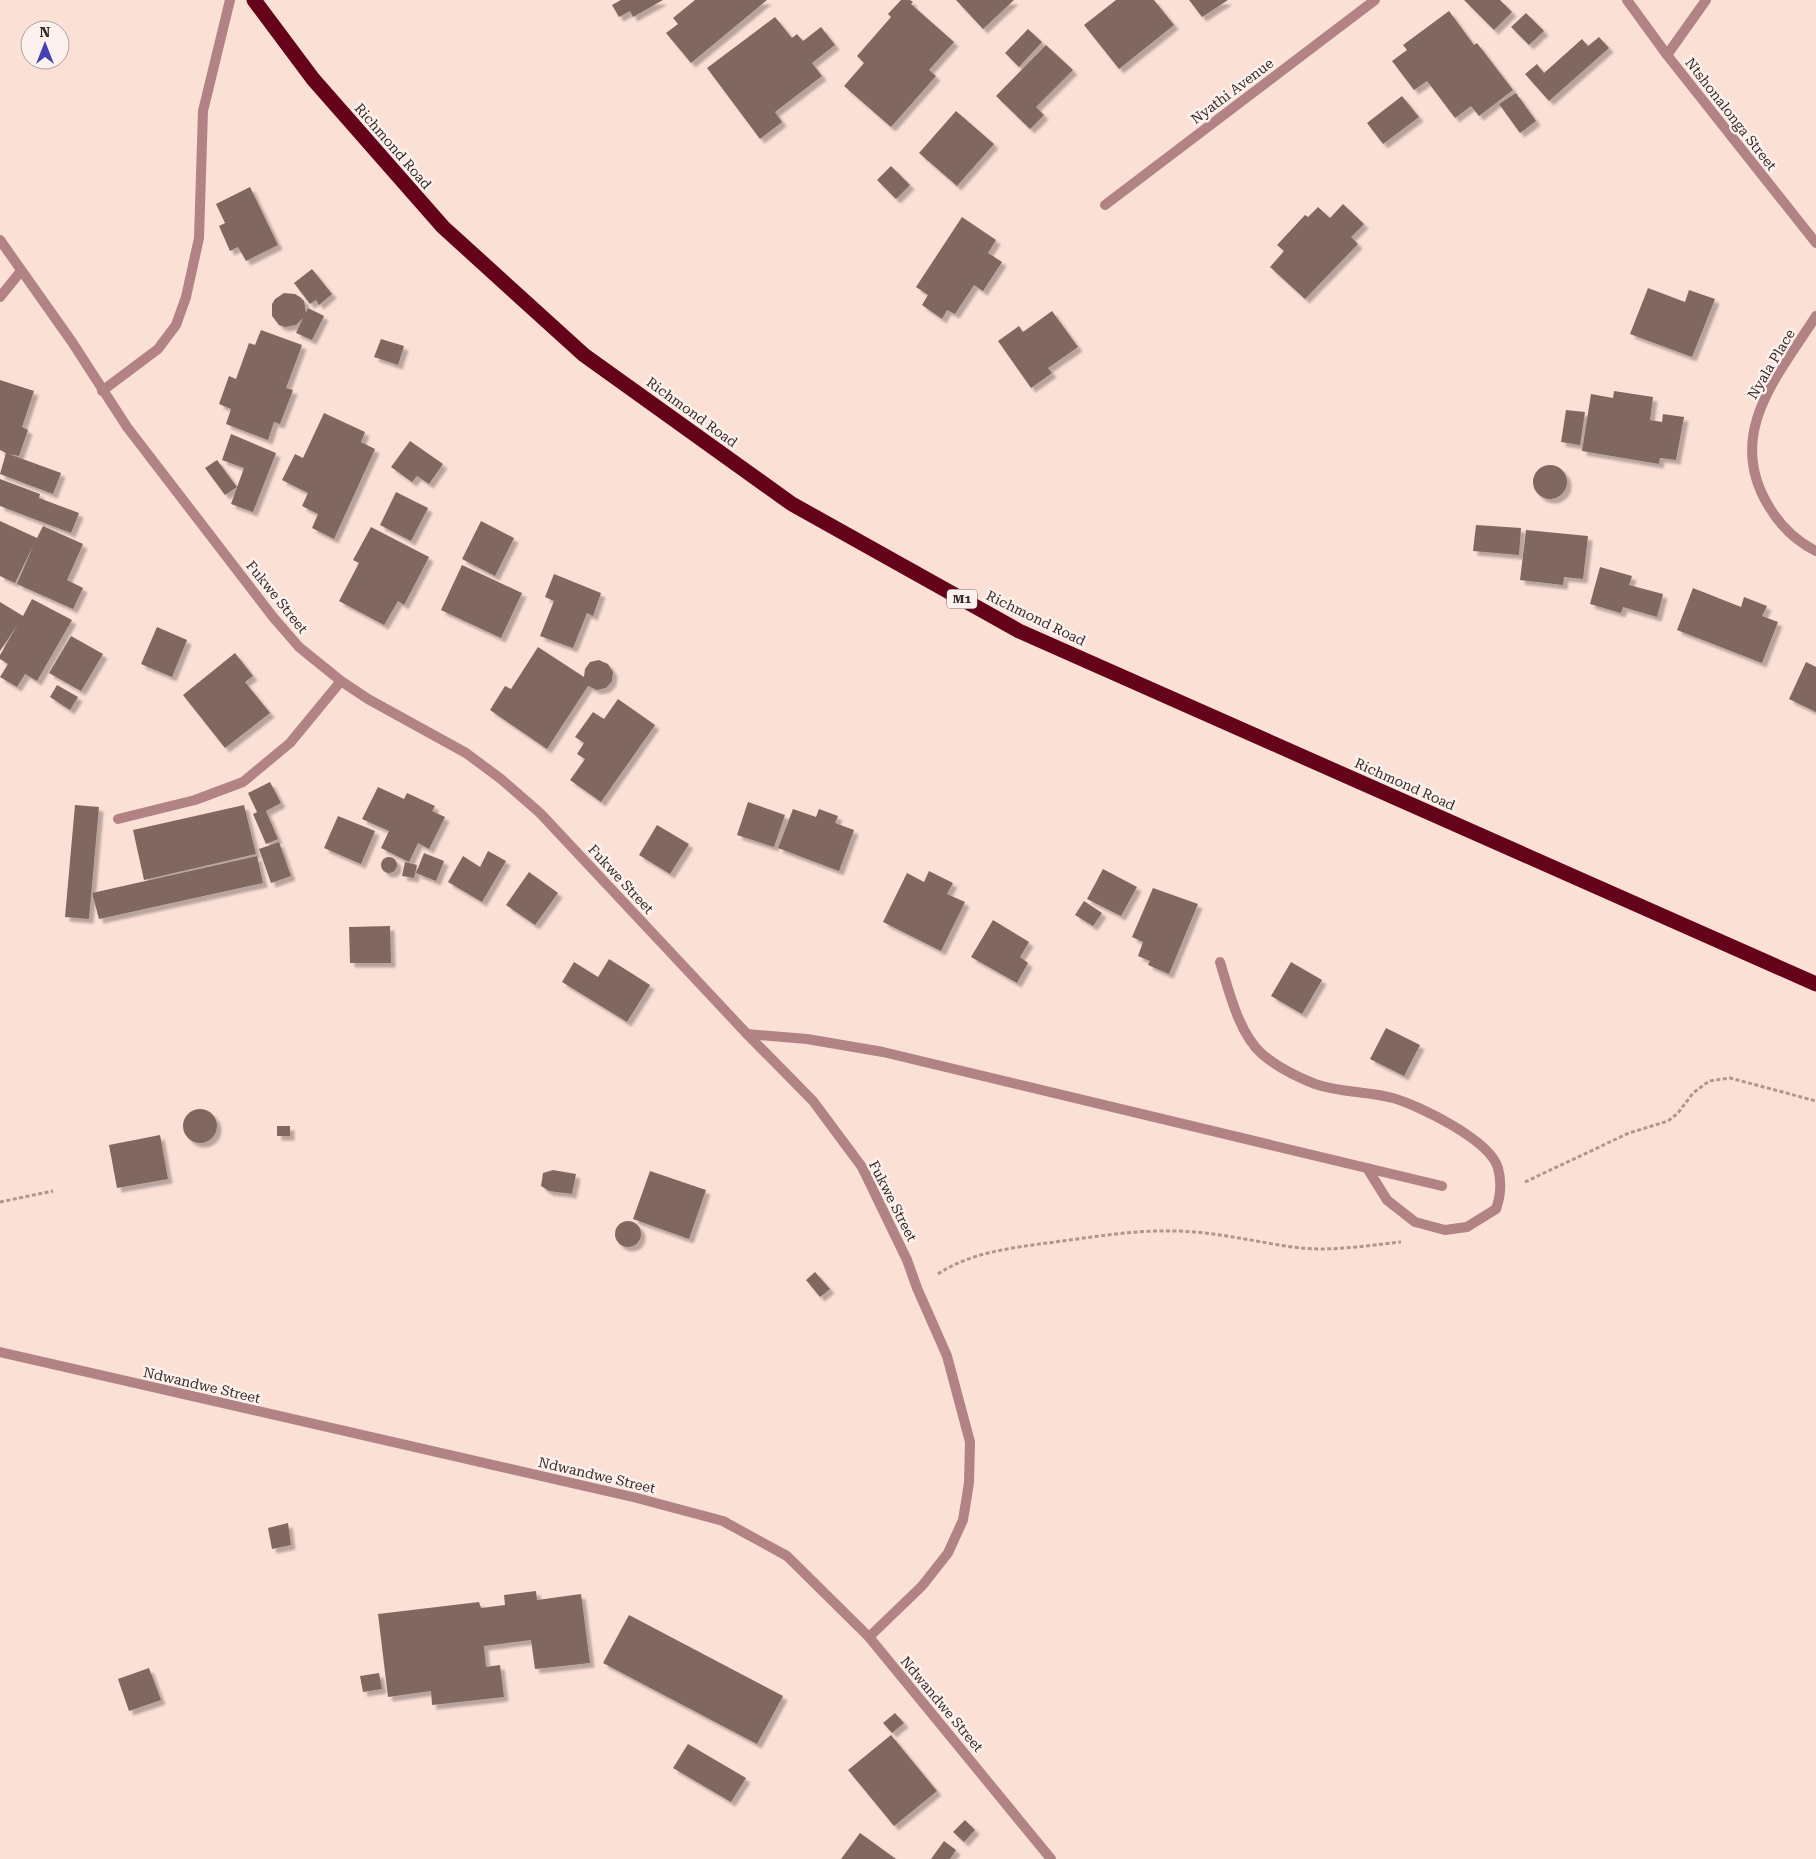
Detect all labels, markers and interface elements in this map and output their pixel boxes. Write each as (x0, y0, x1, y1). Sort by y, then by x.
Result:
north arrow (20, 20, 70, 70)
text: N (40, 24, 51, 40)
street label: Nyathi Avenue (1188, 55, 1277, 127)
street label: Ntshonalonga Street (1682, 55, 1780, 173)
street label: Richmond Road (351, 100, 435, 192)
street label: Nyala Place (1744, 326, 1798, 402)
street label: Richmond Road (643, 374, 741, 450)
street label: Fukwe Street (243, 558, 311, 636)
street label: Richmond Road (984, 587, 1088, 649)
road number: M1 (947, 590, 977, 608)
street label: Richmond Road (1352, 755, 1458, 813)
street label: Fukwe Street (585, 841, 657, 917)
street label: Fukwe Street (866, 1158, 920, 1244)
street label: Ndwandwe Street (142, 1364, 262, 1406)
street label: Ndwandwe Street (537, 1454, 657, 1496)
street label: Ndwandwe Street (897, 1653, 987, 1755)

